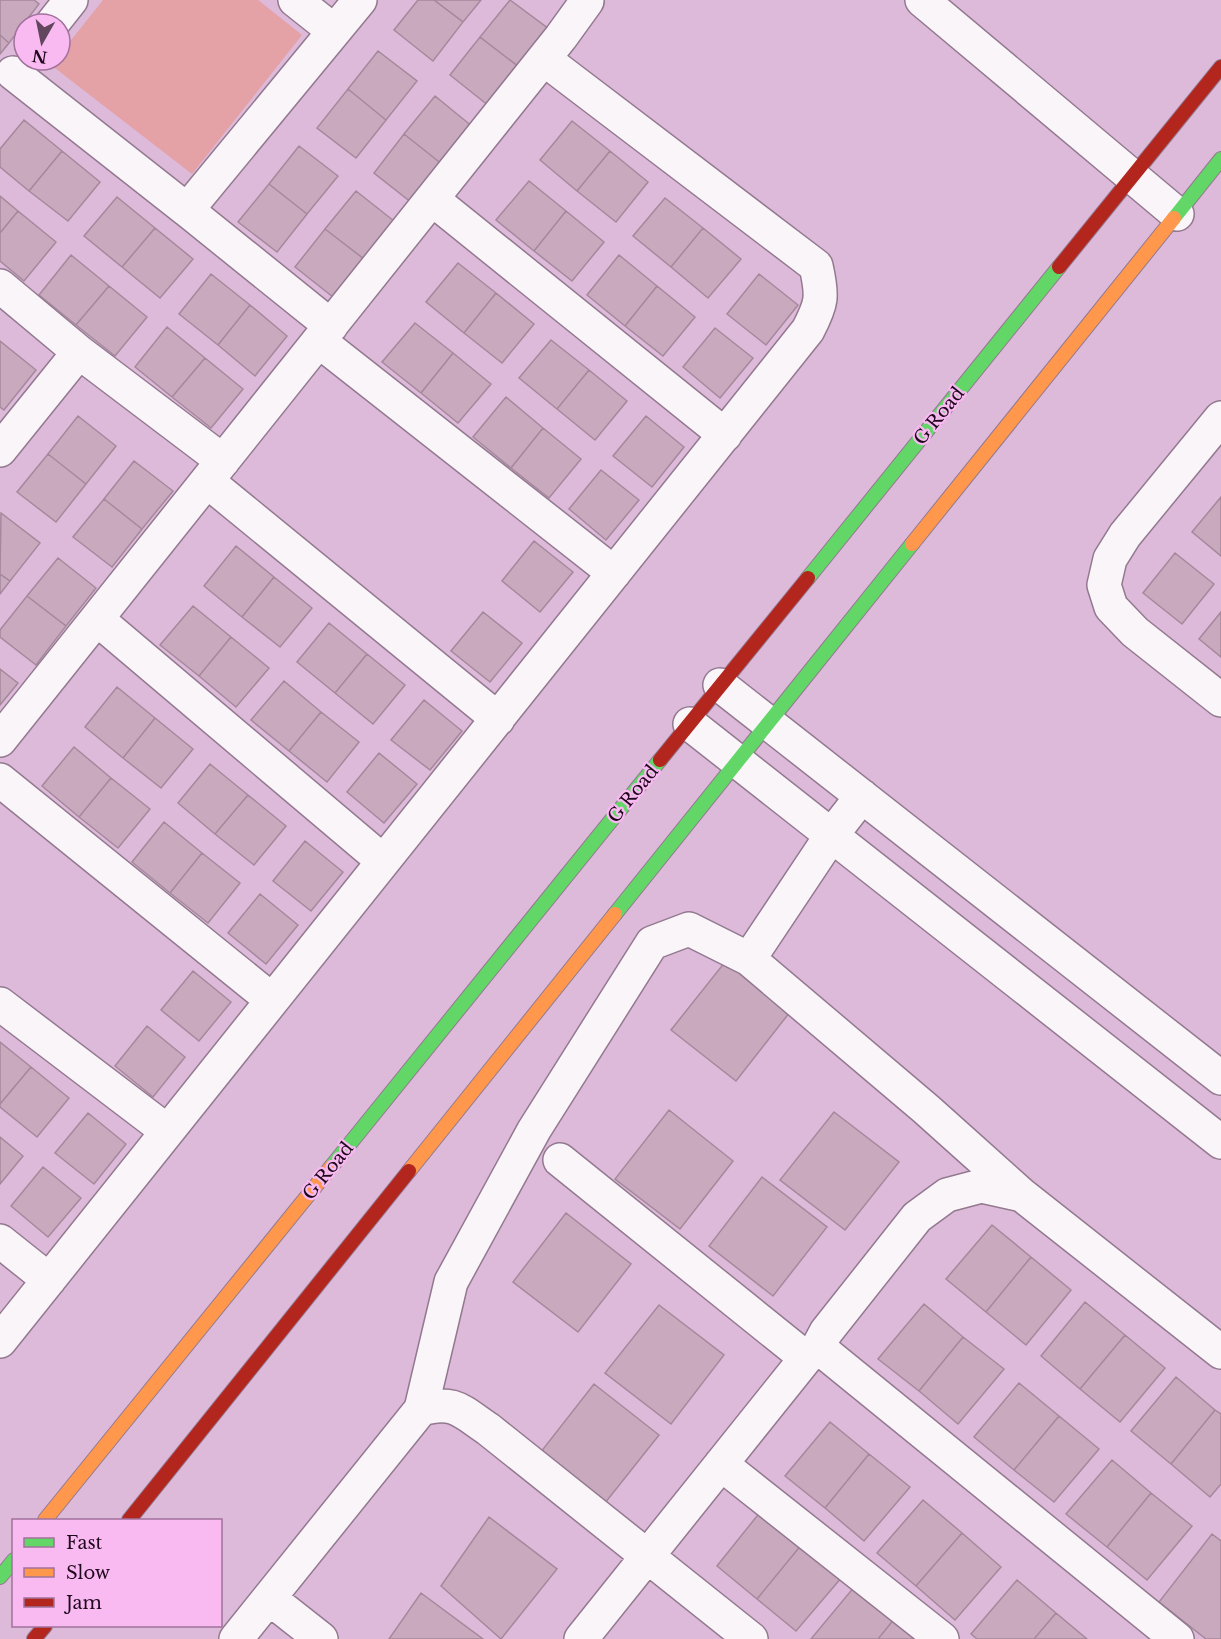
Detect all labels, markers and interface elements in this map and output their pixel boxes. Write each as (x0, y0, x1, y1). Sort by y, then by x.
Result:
north arrow (12, 12, 72, 72)
text: N (31, 46, 49, 68)
street label: G Road (909, 383, 969, 449)
street label: G Road (603, 761, 663, 827)
street label: G Road (298, 1138, 358, 1204)
legend (12, 1519, 222, 1627)
text: Fast (66, 1532, 103, 1554)
text: Slow (66, 1562, 111, 1584)
text: Jam (64, 1592, 102, 1614)

